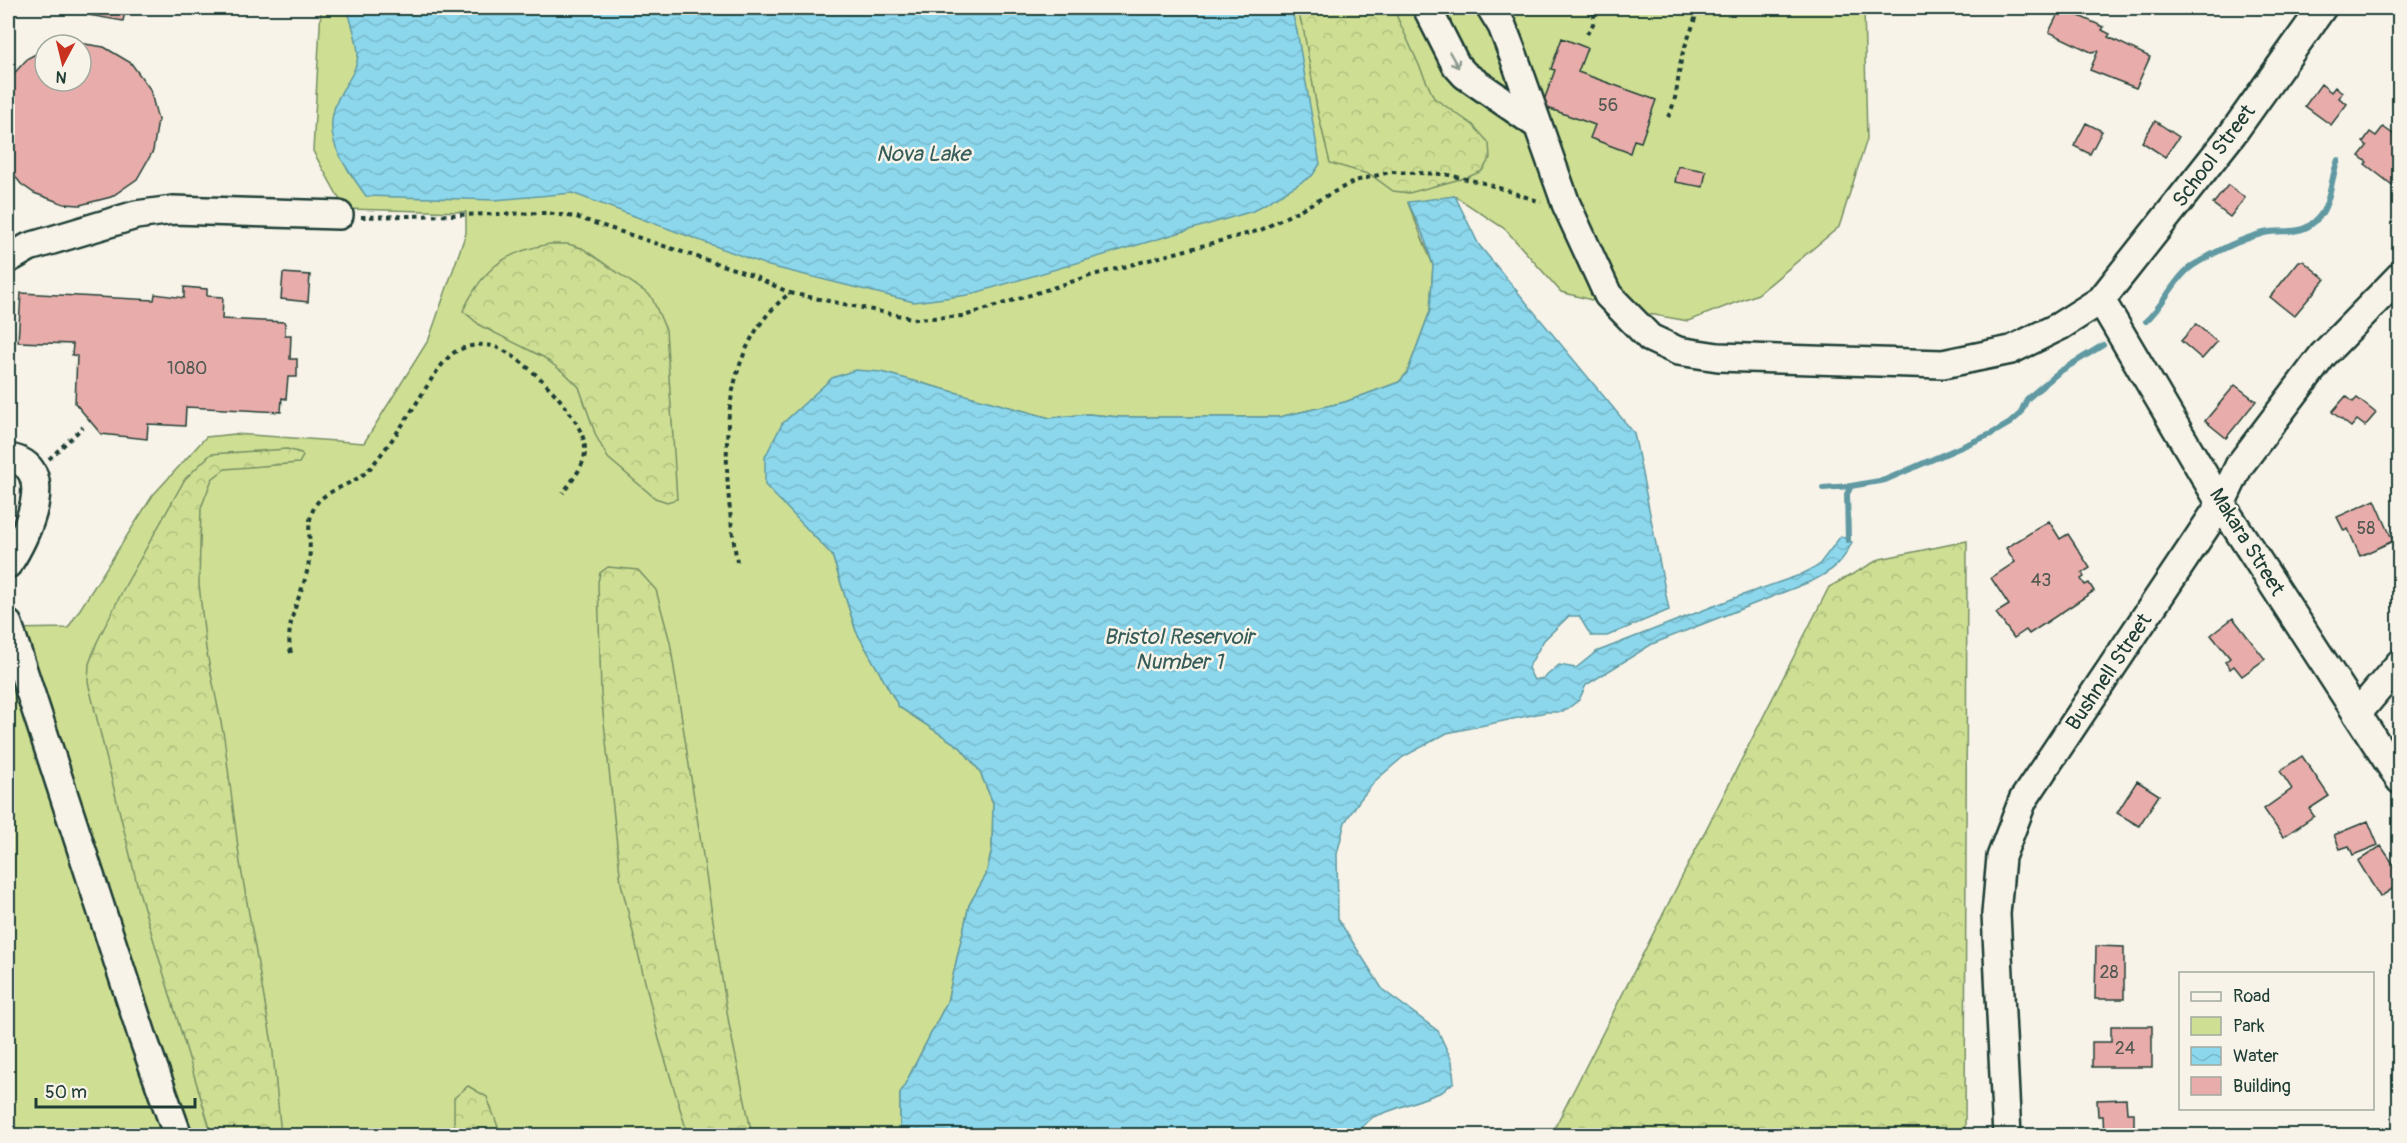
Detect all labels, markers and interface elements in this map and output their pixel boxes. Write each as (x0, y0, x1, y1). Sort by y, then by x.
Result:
north arrow (33, 33, 93, 93)
one-way arrow (1448, 51, 1460, 68)
text: N (55, 66, 68, 87)
house number: 56 (1598, 94, 1618, 117)
street label: School Street (2167, 99, 2262, 213)
water label: Nova Lake (876, 140, 972, 168)
house number: 1080 (167, 357, 207, 380)
street label: Makara Street (2203, 483, 2291, 601)
house number: 58 (2357, 517, 2375, 540)
house number: 43 (2031, 569, 2051, 592)
street label: Bushnell Street (2060, 608, 2158, 736)
water label: Bristol Reservoir Number 1 (1104, 623, 1257, 676)
house number: 28 (2099, 961, 2119, 984)
legend (2179, 972, 2374, 1110)
text: Road (2233, 985, 2270, 1008)
text: Park (2233, 1015, 2265, 1038)
house number: 24 (2115, 1037, 2136, 1060)
text: Water (2233, 1045, 2279, 1068)
scale bar (36, 1071, 195, 1109)
text: Building (2233, 1075, 2291, 1098)
text: 50 m (45, 1081, 87, 1104)

